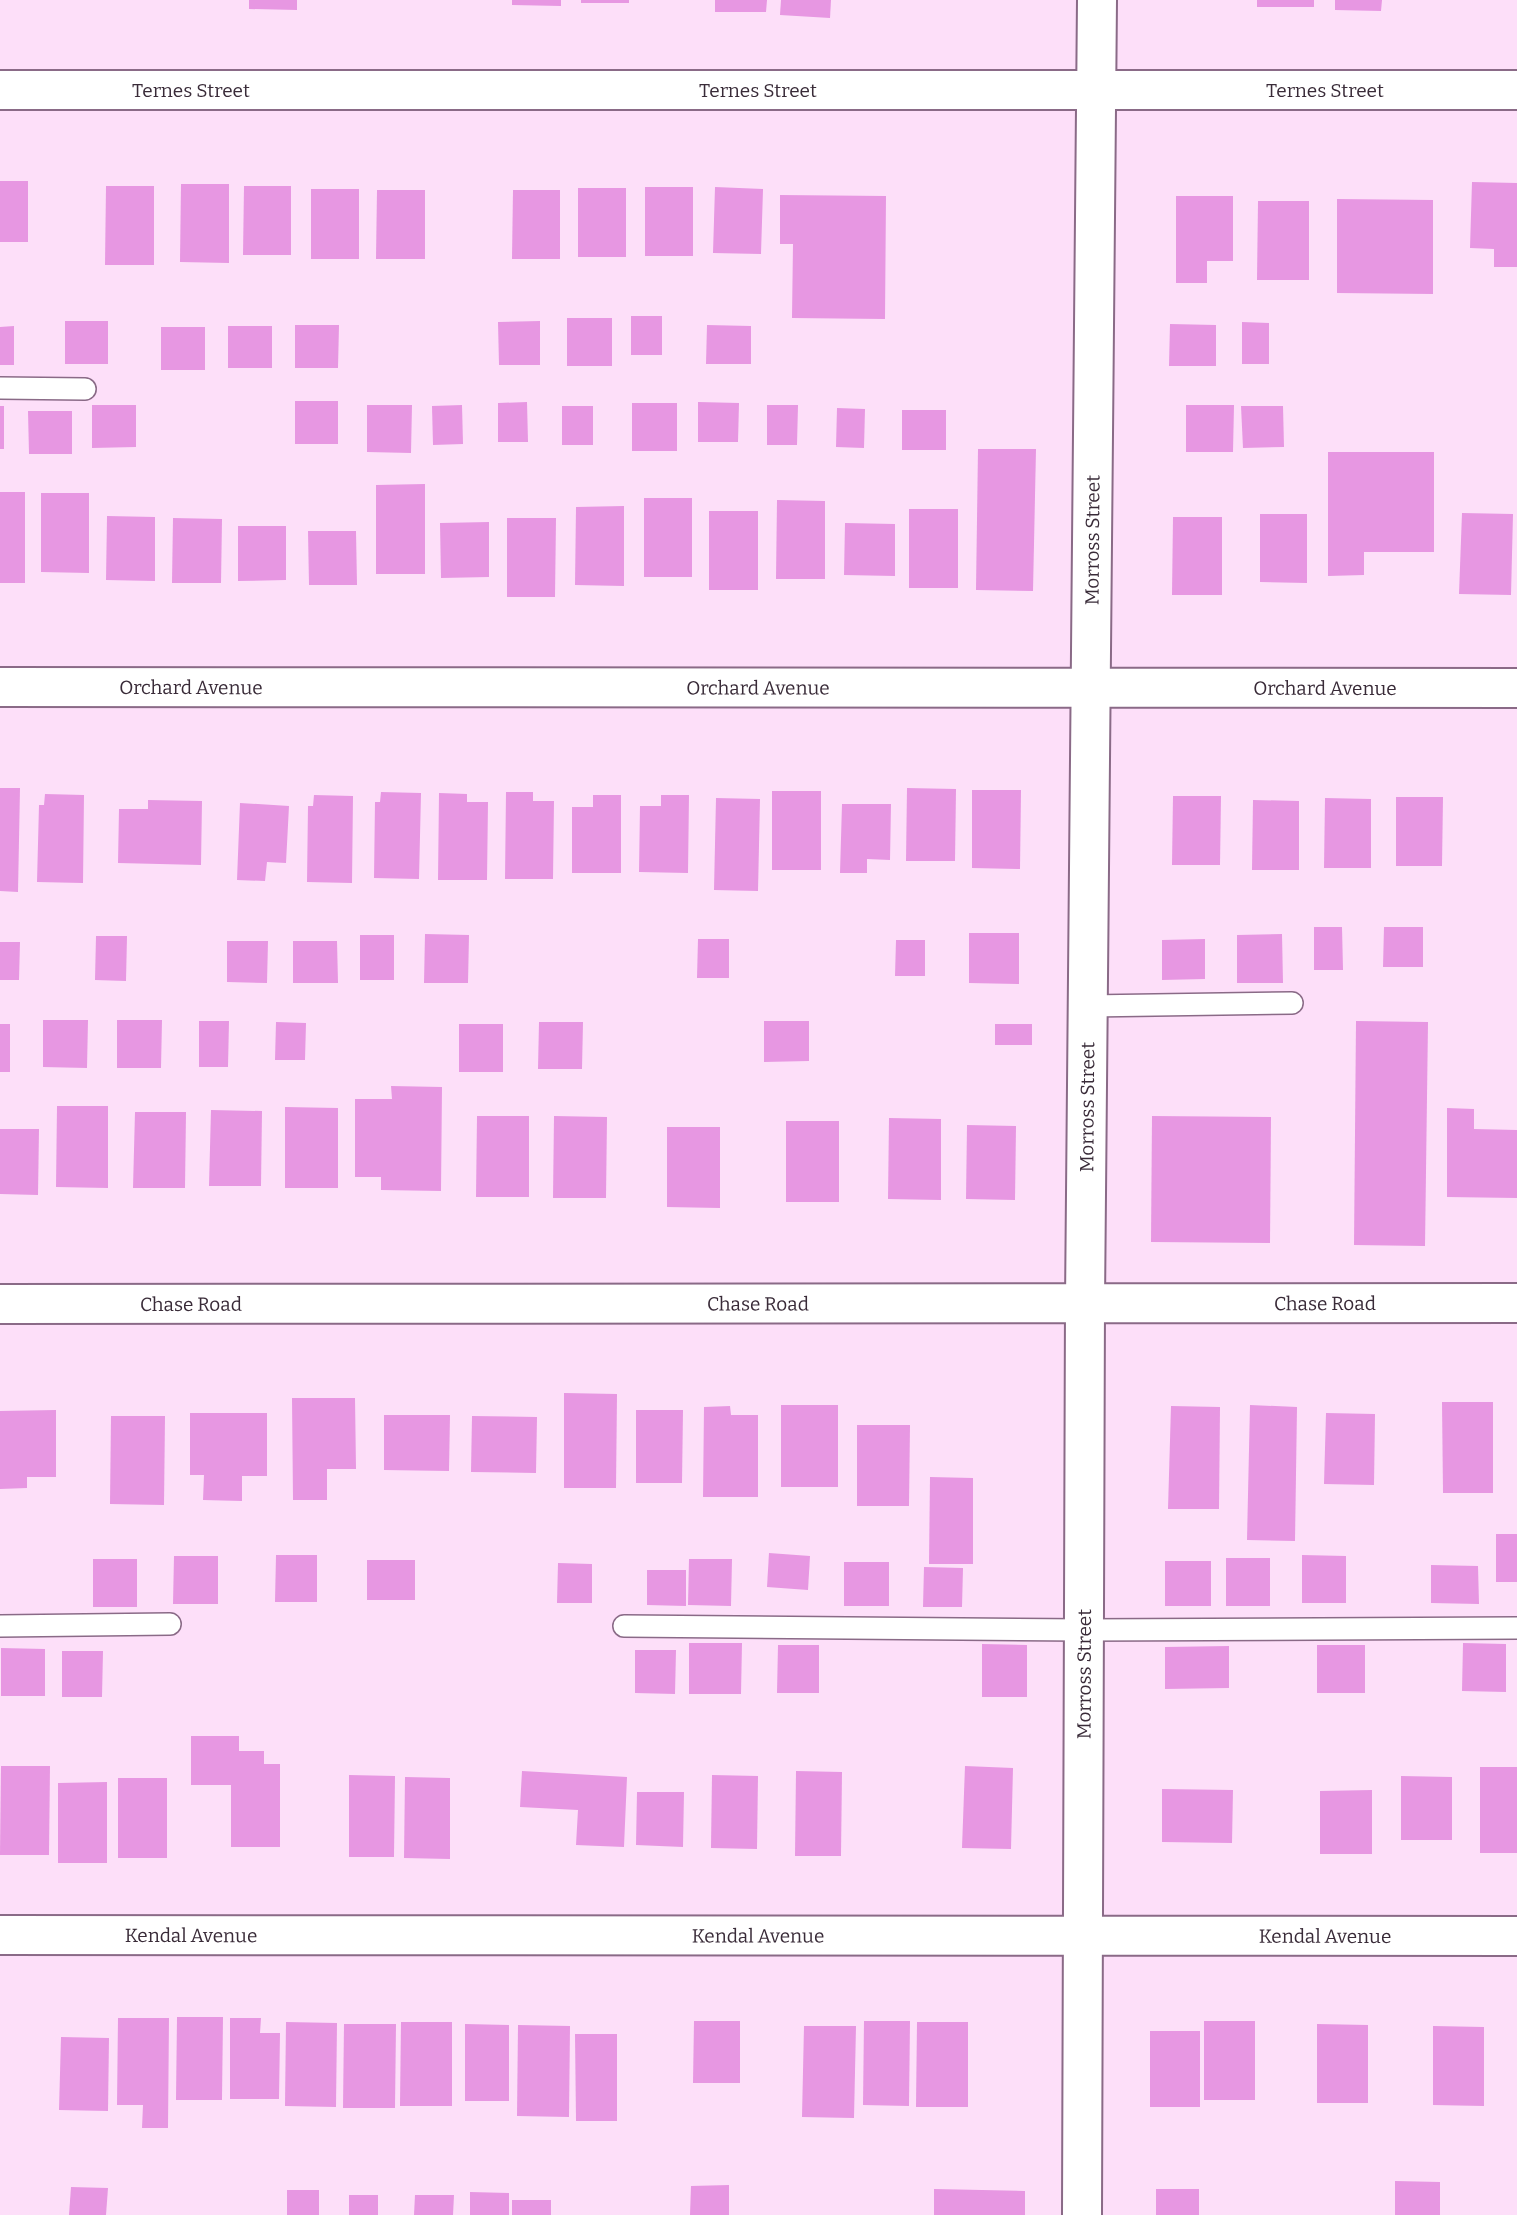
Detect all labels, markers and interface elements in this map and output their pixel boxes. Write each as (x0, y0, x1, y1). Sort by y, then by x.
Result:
street label: Ternes Street (132, 79, 250, 102)
street label: Ternes Street (699, 79, 817, 102)
street label: Ternes Street (1266, 79, 1384, 102)
street label: Morross Street (1080, 475, 1104, 605)
street label: Orchard Avenue (119, 676, 263, 699)
street label: Orchard Avenue (686, 676, 830, 699)
street label: Orchard Avenue (1253, 676, 1397, 699)
street label: Morross Street (1075, 1042, 1099, 1172)
street label: Chase Road (140, 1292, 242, 1315)
street label: Chase Road (707, 1292, 809, 1315)
street label: Chase Road (1274, 1292, 1376, 1315)
street label: Morross Street (1072, 1609, 1095, 1739)
street label: Kendal Avenue (125, 1924, 257, 1947)
street label: Kendal Avenue (692, 1924, 824, 1947)
street label: Kendal Avenue (1259, 1924, 1391, 1947)

